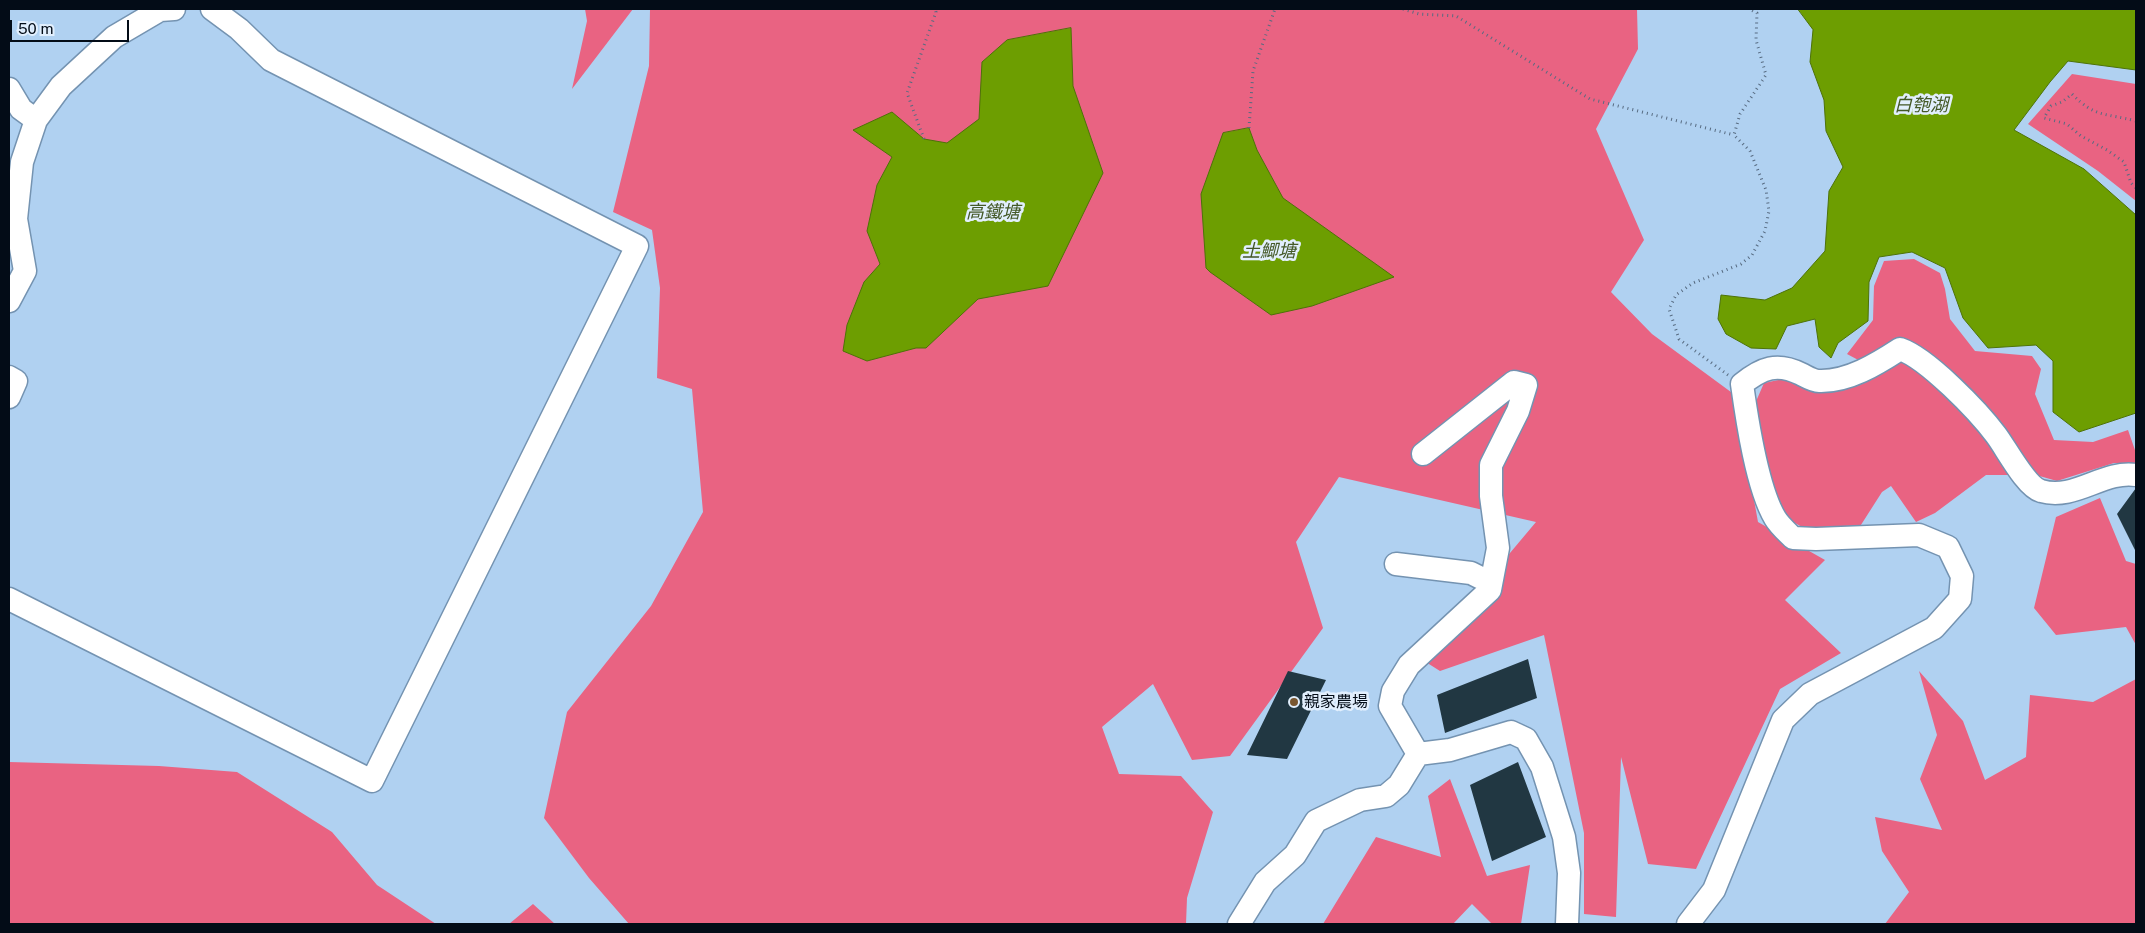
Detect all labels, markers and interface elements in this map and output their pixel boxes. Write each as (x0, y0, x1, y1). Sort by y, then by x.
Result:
scale bar (12, 10, 131, 42)
text: 50 m (18, 20, 53, 37)
water label: 白匏湖 (1894, 94, 1948, 116)
water label: 高鐵塘 (966, 201, 1020, 223)
water label: 土鯽塘 (1242, 240, 1296, 262)
place label: 親家農場 (1304, 692, 1368, 712)
marker: 親家農場 (1288, 696, 1300, 708)

